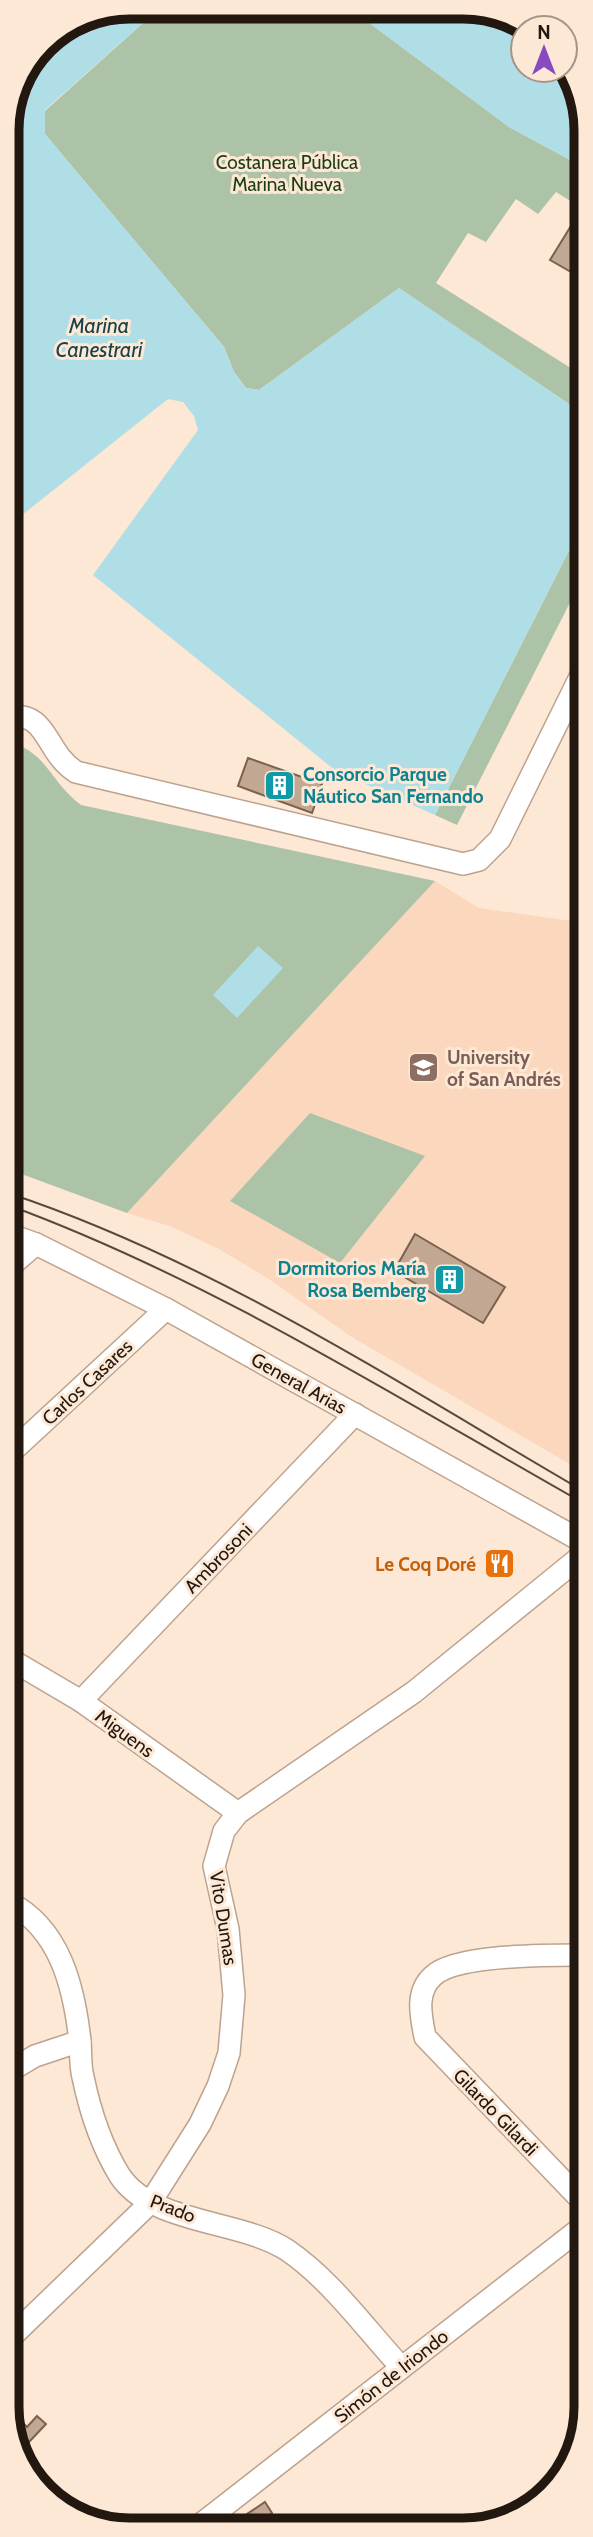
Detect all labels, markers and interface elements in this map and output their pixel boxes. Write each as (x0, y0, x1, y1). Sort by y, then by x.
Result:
north arrow (509, 14, 579, 84)
text: N (537, 21, 551, 44)
park label: Costanera Pública Marina Nueva (216, 151, 358, 196)
water label: Marina Canestrari (56, 313, 143, 362)
place label: Consorcio Parque Náutico San Fernando (303, 763, 484, 808)
building icon: Consorcio Parque Náutico San Fernando (263, 768, 297, 802)
place label: University of San Andrés (447, 1046, 561, 1091)
school or university icon: University of San Andrés (407, 1051, 441, 1085)
place label: Dormitorios María Rosa Bemberg (277, 1257, 427, 1302)
building icon: Dormitorios María Rosa Bemberg (432, 1262, 466, 1296)
street label: Carlos Casares (37, 1335, 137, 1430)
street label: General Arias (247, 1348, 350, 1419)
street label: Ambrosoni (179, 1519, 257, 1598)
restaurant icon: Le Coq Doré (482, 1547, 516, 1581)
place label: Le Coq Doré (375, 1553, 476, 1576)
street label: Miguens (91, 1704, 159, 1762)
street label: Vito Dumas (205, 1869, 242, 1967)
street label: Gilardo Gilardi (448, 2064, 543, 2161)
street label: Prado (147, 2189, 199, 2228)
street label: Simón de Iriondo (330, 2325, 453, 2428)

